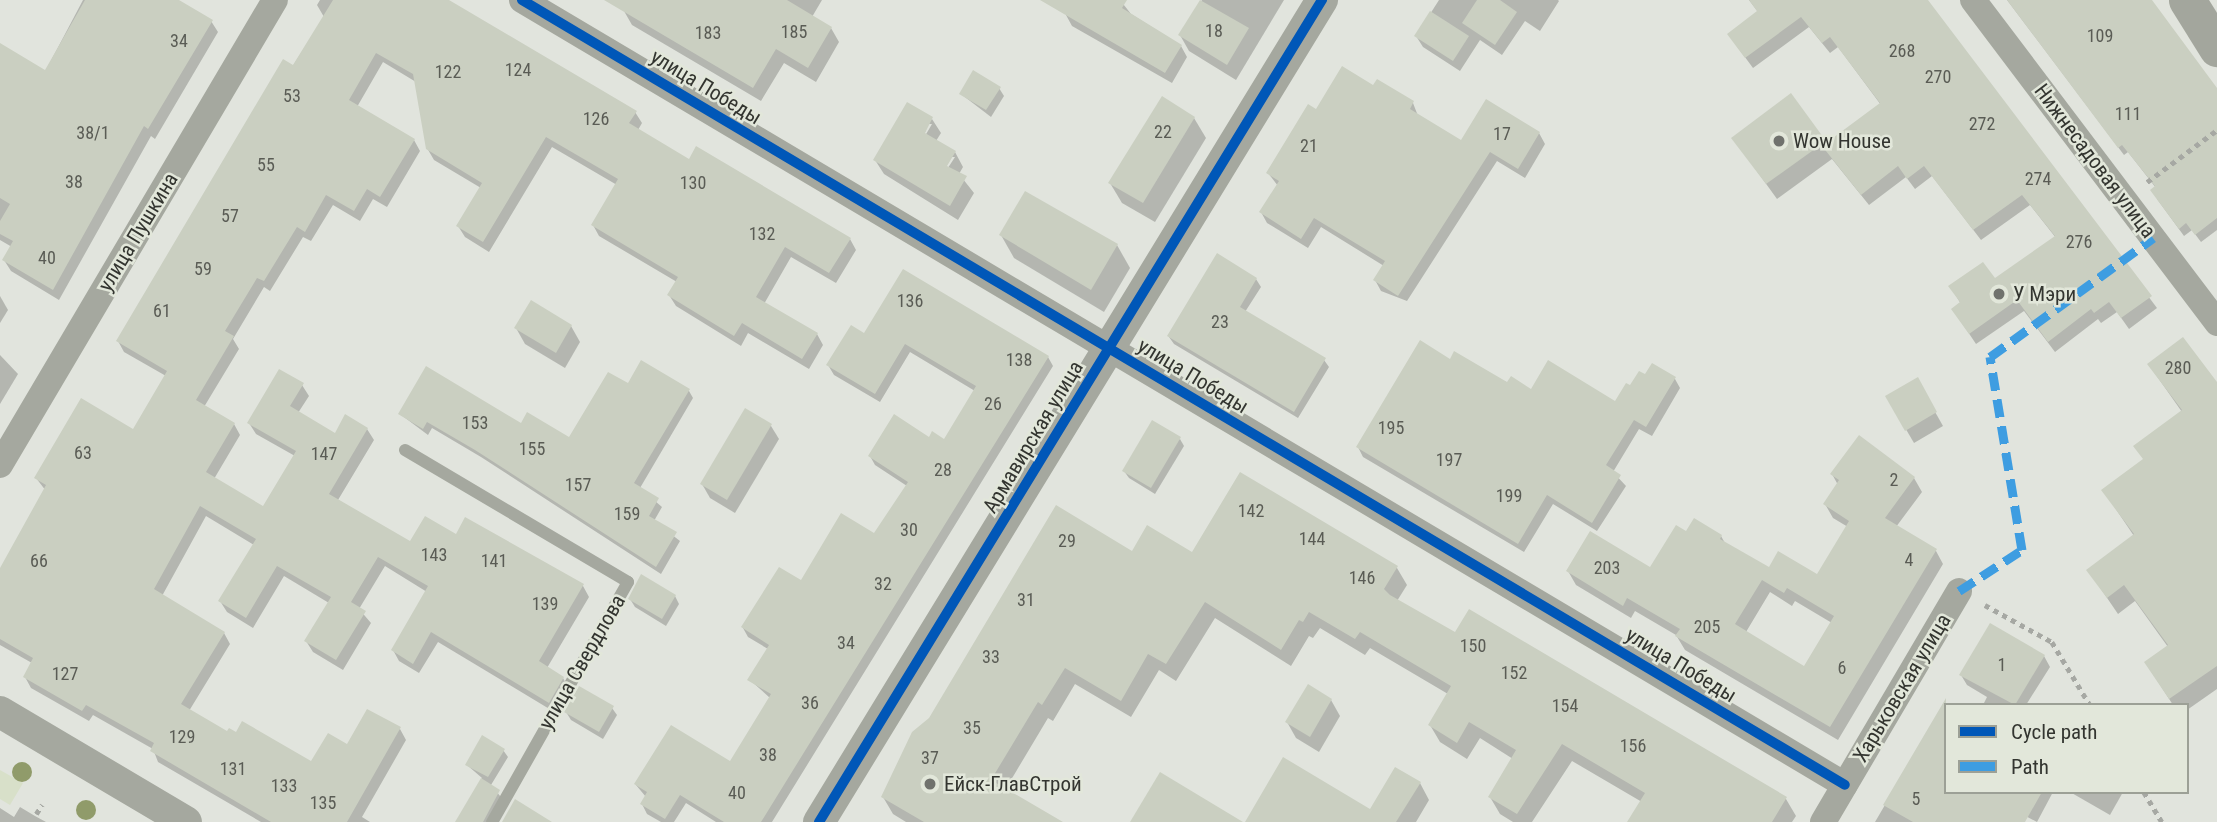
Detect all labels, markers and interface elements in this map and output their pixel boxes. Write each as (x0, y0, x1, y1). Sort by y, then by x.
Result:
house number: 18 (1205, 20, 1223, 42)
house number: 185 (781, 21, 807, 43)
house number: 183 (695, 22, 721, 44)
house number: 109 (2087, 25, 2113, 47)
house number: 34 (170, 30, 188, 52)
house number: 268 (1889, 40, 1915, 62)
street label: улица Победы (646, 44, 766, 130)
house number: 124 (505, 59, 531, 81)
house number: 122 (435, 61, 461, 83)
house number: 270 (1925, 66, 1951, 88)
street label: Нижнесадовая улица (2029, 79, 2161, 243)
house number: 53 (283, 85, 301, 107)
house number: 111 (2115, 103, 2141, 125)
house number: 126 (583, 108, 609, 130)
house number: 272 (1969, 113, 1995, 135)
house number: 22 (1154, 121, 1172, 143)
house number: 38/1 (76, 122, 110, 144)
house number: 17 (1493, 123, 1511, 145)
place label: Wow House (1793, 128, 1891, 154)
marker: Wow House (1771, 133, 1787, 149)
house number: 21 (1300, 135, 1318, 157)
house number: 55 (257, 154, 275, 176)
street label: улица Пушкина (93, 168, 183, 296)
house number: 274 (2025, 168, 2051, 190)
house number: 38 (65, 171, 83, 193)
house number: 130 (680, 172, 706, 194)
house number: 57 (221, 205, 239, 227)
house number: 132 (749, 223, 775, 245)
house number: 276 (2066, 231, 2092, 253)
house number: 40 (38, 247, 56, 269)
house number: 59 (194, 258, 212, 280)
place label: У Мэри (2013, 281, 2076, 307)
marker: У Мэри (1991, 286, 2007, 302)
house number: 136 (897, 290, 923, 312)
house number: 61 (153, 300, 171, 322)
house number: 23 (1211, 311, 1229, 333)
street label: улица Победы (1133, 333, 1253, 419)
house number: 138 (1006, 349, 1032, 371)
street label: Армавирская улица (978, 356, 1088, 518)
house number: 280 (2165, 357, 2191, 379)
house number: 26 (984, 393, 1002, 415)
house number: 153 (462, 412, 488, 434)
house number: 195 (1378, 417, 1404, 439)
house number: 155 (519, 438, 545, 460)
house number: 63 (74, 442, 92, 464)
house number: 147 (311, 443, 337, 465)
house number: 197 (1436, 449, 1462, 471)
house number: 28 (934, 459, 952, 481)
house number: 2 (1890, 469, 1898, 491)
house number: 157 (565, 474, 591, 496)
house number: 199 (1496, 485, 1522, 507)
house number: 142 (1238, 500, 1264, 522)
house number: 159 (614, 503, 640, 525)
house number: 30 (900, 519, 918, 541)
house number: 144 (1299, 528, 1325, 550)
house number: 29 (1058, 530, 1076, 552)
house number: 143 (421, 544, 447, 566)
house number: 4 (1905, 549, 1913, 571)
house number: 66 (30, 550, 48, 572)
house number: 141 (481, 550, 507, 572)
house number: 203 (1594, 557, 1620, 579)
house number: 146 (1349, 567, 1375, 589)
house number: 32 (874, 573, 892, 595)
house number: 31 (1017, 589, 1035, 611)
street label: улица Свердлова (533, 590, 631, 734)
house number: 139 (532, 593, 558, 615)
street label: Харьковская улица (1848, 609, 1956, 767)
house number: 205 (1694, 616, 1720, 638)
street label: улица Победы (1621, 622, 1741, 708)
house number: 34 (837, 632, 855, 654)
house number: 150 (1460, 635, 1486, 657)
house number: 33 (982, 646, 1000, 668)
house number: 1 (1998, 654, 2006, 676)
house number: 6 (1838, 657, 1846, 679)
house number: 152 (1501, 662, 1527, 684)
house number: 127 (52, 663, 78, 685)
house number: 36 (801, 692, 819, 714)
house number: 154 (1552, 695, 1578, 717)
legend (1944, 703, 2189, 794)
house number: 35 (963, 717, 981, 739)
text: Cycle path (2011, 720, 2097, 744)
house number: 129 (169, 726, 195, 748)
house number: 156 (1620, 735, 1646, 757)
house number: 38 (759, 744, 777, 766)
house number: 37 (921, 747, 939, 769)
text: Path (2011, 755, 2049, 779)
house number: 131 (220, 758, 246, 780)
place label: Ейск-ГлавСтрой (944, 771, 1082, 797)
house number: 133 (271, 775, 297, 797)
marker: Ейск-ГлавСтрой (922, 776, 938, 792)
house number: 40 (728, 782, 746, 804)
house number: 5 (1912, 788, 1920, 810)
house number: 135 (310, 792, 336, 814)

